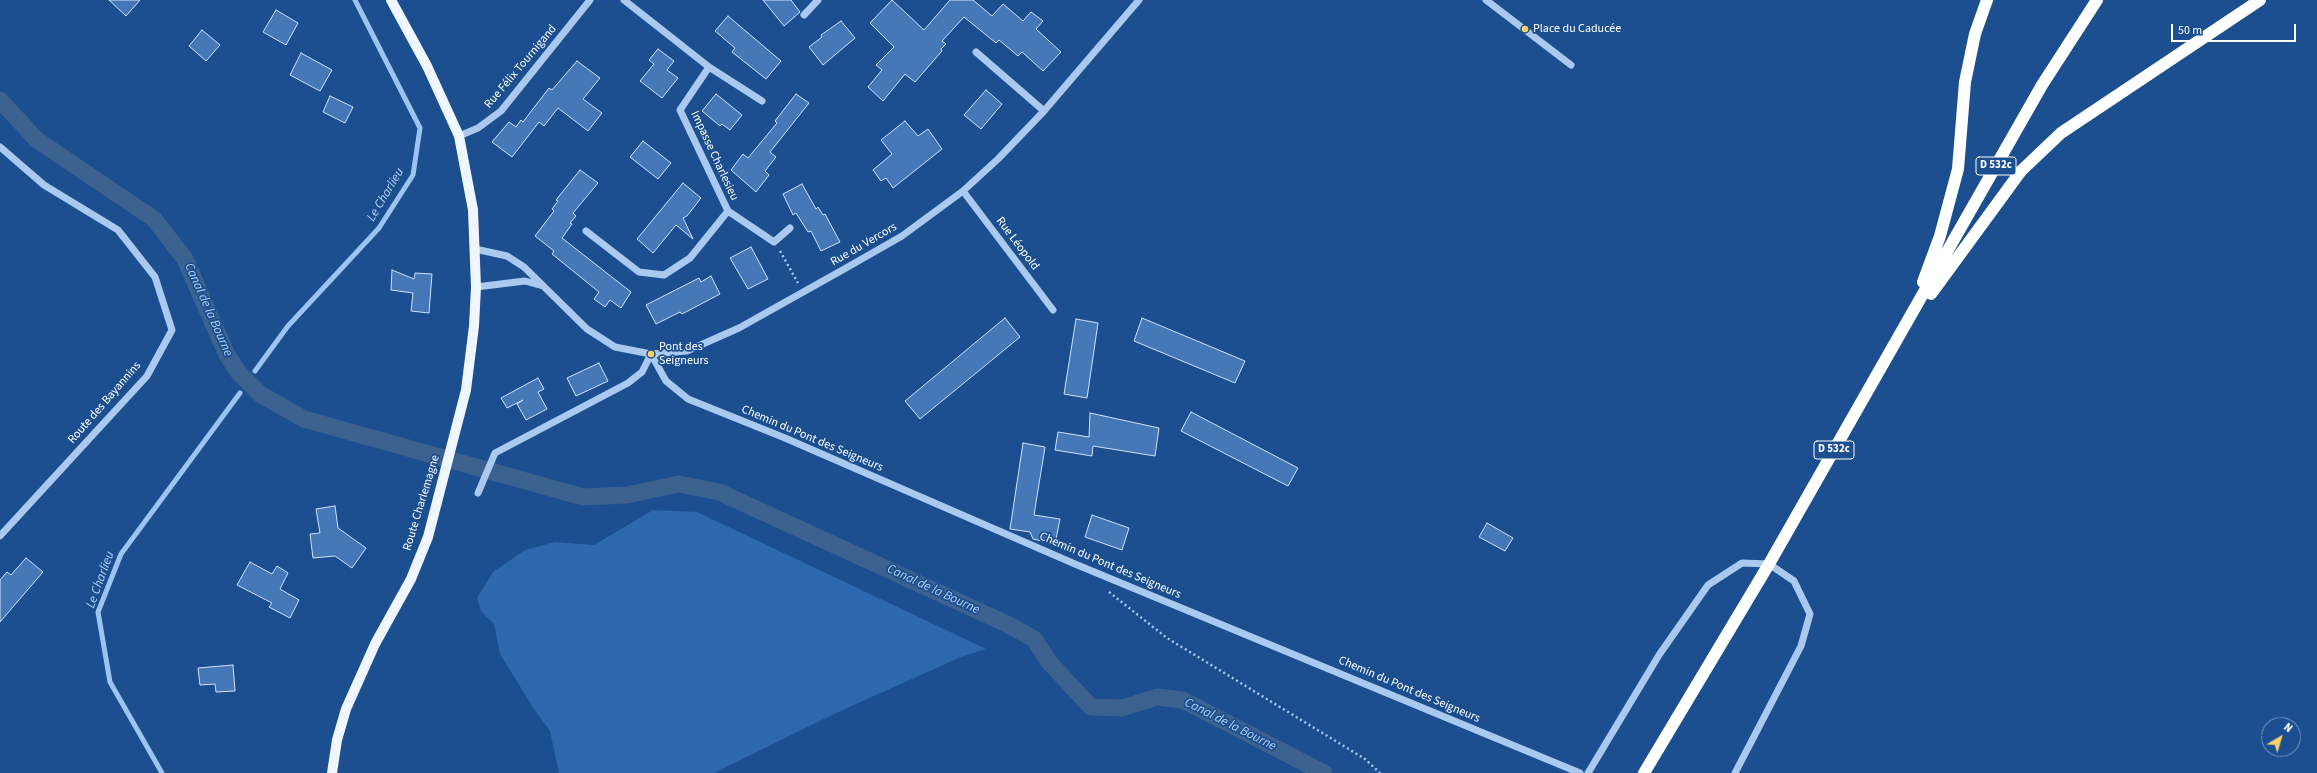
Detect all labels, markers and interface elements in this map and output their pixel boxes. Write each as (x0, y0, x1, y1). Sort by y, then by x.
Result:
scale bar (2173, 16, 2298, 42)
street label: Rue Félix Tournigand (482, 22, 560, 112)
place label: Place du Caducée (1533, 22, 1621, 36)
text: 50 m (2178, 22, 2202, 39)
marker: Place du Caducée (1520, 24, 1530, 34)
street label: Impasse Charlesieu (687, 109, 741, 203)
road number: D 532c (1976, 157, 2016, 175)
water label: Le Charlieu (364, 166, 408, 224)
street label: Rue Léopold (992, 215, 1042, 273)
street label: Rue du Vercors (828, 220, 900, 270)
water label: Canal de la Bourne (180, 261, 236, 359)
place label: Pont des Seigneurs (659, 340, 709, 368)
marker: Pont des Seigneurs (646, 349, 656, 359)
street label: Route des Bayannins (65, 359, 145, 447)
street label: Chemin du Pont des Seigneurs (739, 403, 885, 475)
road number: D 532c (1814, 441, 1854, 459)
street label: Route Charlemagne (401, 453, 443, 553)
street label: Chemin du Pont des Seigneurs (1037, 530, 1183, 602)
water label: Le Charlieu (84, 549, 118, 611)
water label: Canal de la Bourne (884, 562, 982, 618)
street label: Chemin du Pont des Seigneurs (1336, 654, 1482, 726)
water label: Canal de la Bourne (1182, 695, 1278, 755)
north arrow (2261, 717, 2301, 757)
text: N (2281, 720, 2296, 736)

